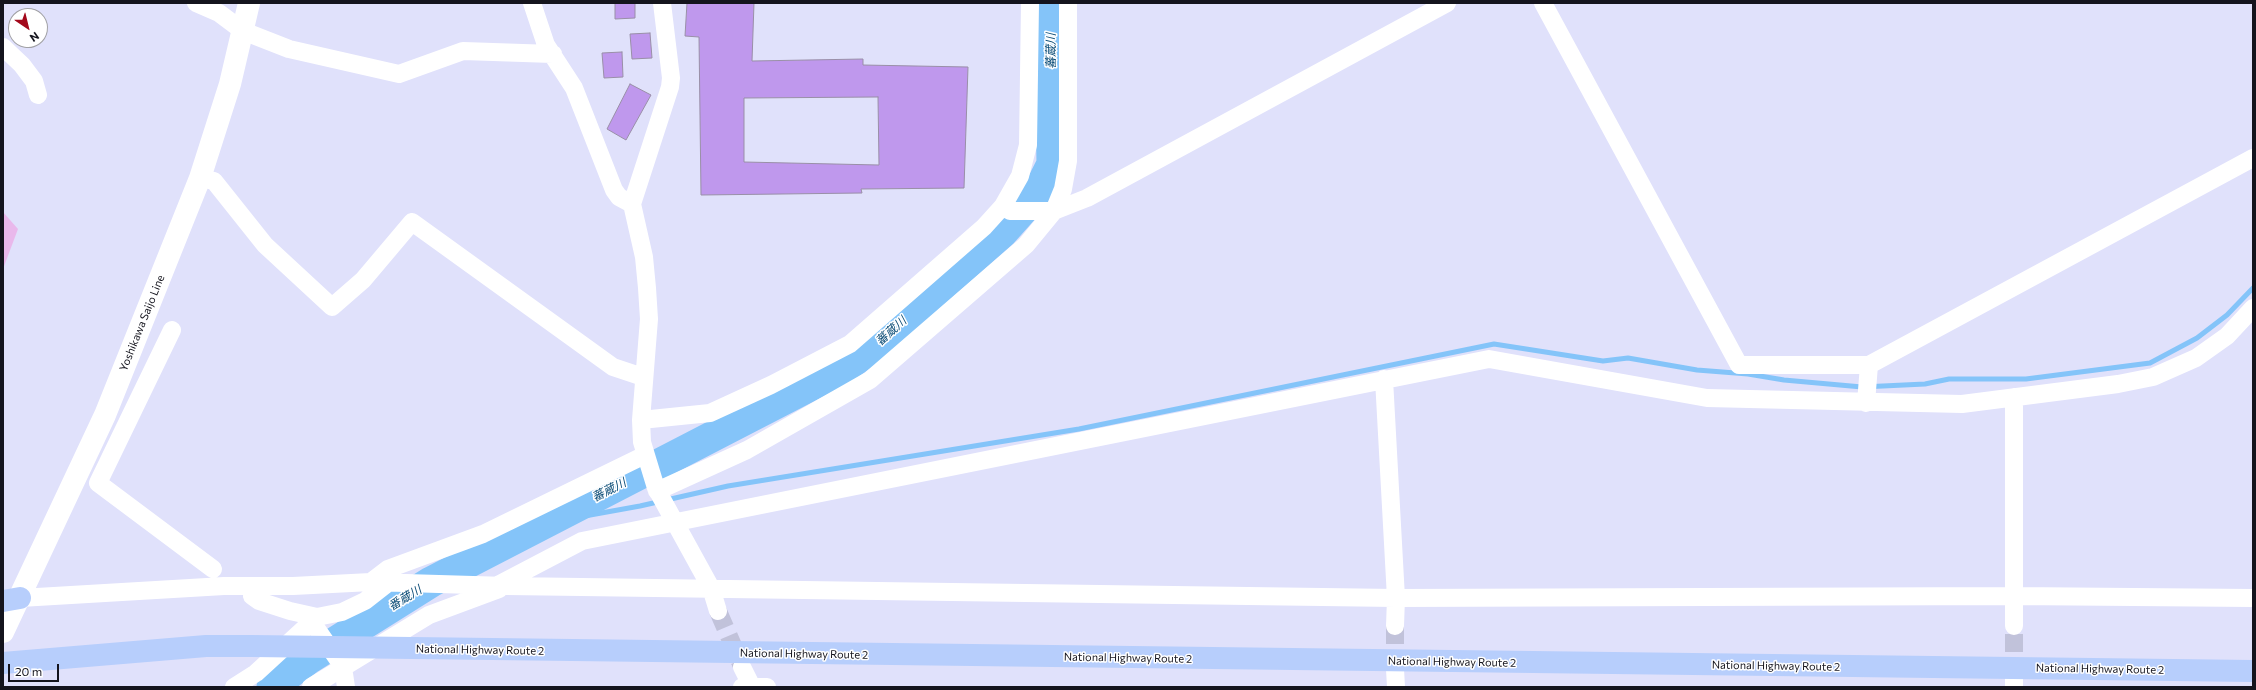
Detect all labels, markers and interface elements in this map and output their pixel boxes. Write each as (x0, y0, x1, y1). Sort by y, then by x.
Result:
north arrow (8, 8, 48, 48)
text: N (27, 30, 42, 45)
water label: 蕃蔵川 (1044, 33, 1058, 69)
street label: Yoshikawa Saijo Line (117, 273, 167, 373)
water label: 蕃蔵川 (873, 314, 909, 348)
water label: 蕃蔵川 (590, 475, 628, 505)
water label: 番蔵川 (386, 583, 424, 613)
street label: National Highway Route 2 (416, 642, 544, 658)
street label: National Highway Route 2 (740, 646, 868, 662)
street label: National Highway Route 2 (1064, 650, 1192, 666)
street label: National Highway Route 2 (1388, 654, 1516, 670)
scale bar (10, 656, 61, 682)
street label: National Highway Route 2 (1712, 658, 1840, 674)
street label: National Highway Route 2 (2036, 661, 2164, 677)
text: 20 m (15, 664, 42, 678)

